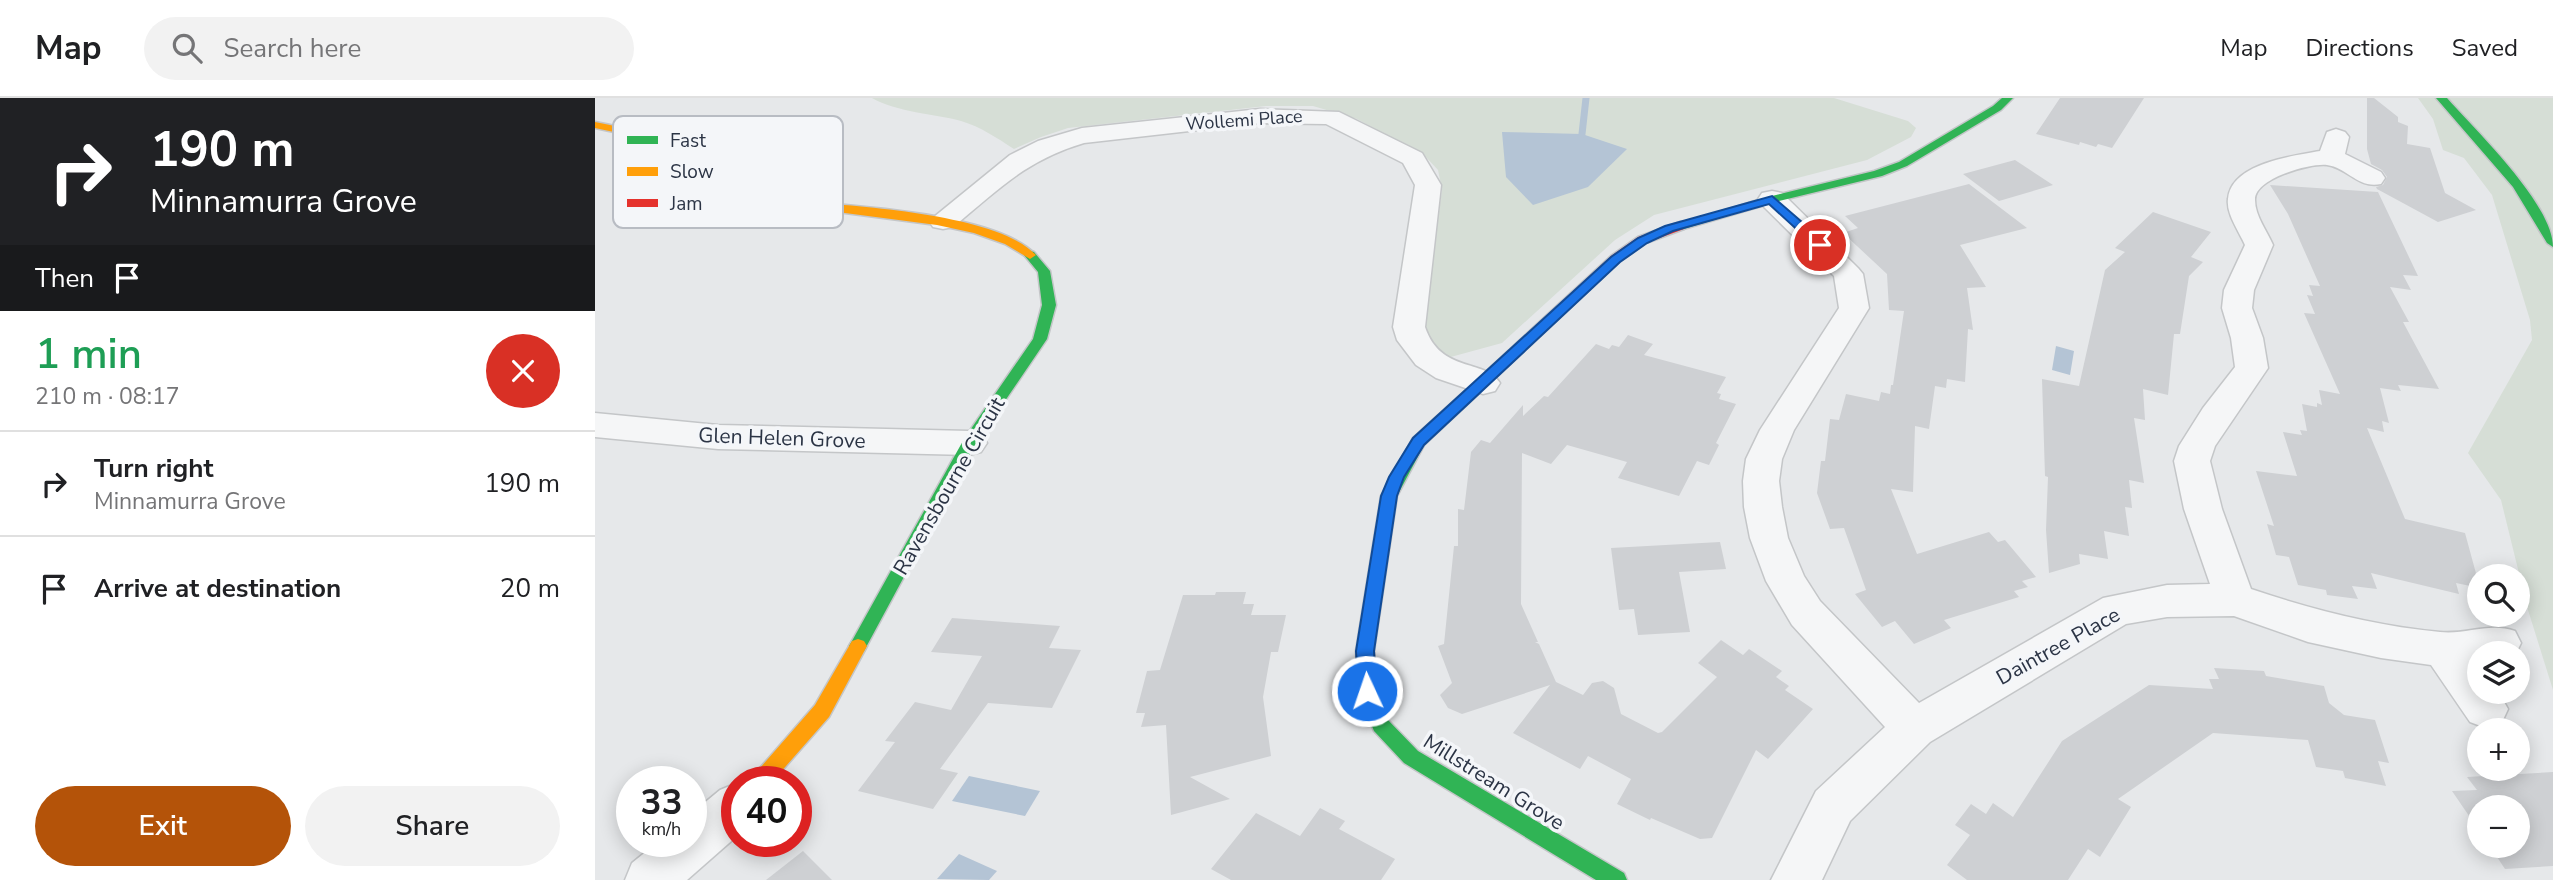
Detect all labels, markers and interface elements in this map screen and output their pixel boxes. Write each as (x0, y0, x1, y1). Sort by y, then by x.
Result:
search box (144, 17, 634, 80)
text: Map (35, 26, 102, 71)
icon: search (168, 29, 206, 67)
text: Search here (224, 31, 361, 66)
text: Map (2220, 32, 2267, 64)
text: Directions (2305, 32, 2414, 64)
text: Saved (2452, 32, 2518, 64)
street label: Wollemi Place (1185, 104, 1303, 136)
text: 190 m (150, 116, 294, 183)
legend (613, 116, 843, 228)
icon: right (35, 126, 126, 217)
text: Fast (670, 128, 706, 154)
text: Slow (670, 159, 714, 185)
text: Minnamurra Grove (150, 180, 417, 223)
text: Jam (669, 191, 703, 217)
pin (1790, 215, 1850, 275)
icon: arrive (1801, 226, 1839, 264)
icon: arrive (108, 259, 146, 297)
text: Then (35, 261, 94, 296)
text: 1 min (35, 326, 142, 383)
button: close (486, 334, 560, 408)
text: 210 m · 08:17 (35, 381, 180, 412)
street label: Ravensbourne Circuit (887, 392, 1012, 580)
street label: Glen Helen Grove (698, 421, 866, 455)
text: Turn right (94, 451, 213, 486)
icon: right (35, 465, 73, 503)
text: 190 m (484, 466, 560, 501)
text: Minnamurra Grove (94, 486, 286, 517)
map controls (2467, 564, 2530, 858)
button: search (2467, 564, 2530, 627)
icon: arrive (35, 570, 73, 608)
text: Arrive at destination (94, 571, 341, 606)
text: 20 m (500, 571, 560, 606)
street label: Daintree Place (1991, 600, 2125, 692)
button: layers (2467, 641, 2530, 704)
position arrow (1330, 654, 1404, 728)
button: + (2467, 718, 2530, 781)
street label: Millstream Grove (1418, 727, 1570, 837)
speed limit sign: 40 (721, 766, 812, 857)
text: 33 (640, 779, 683, 826)
button: Exit (35, 786, 291, 866)
button: Share (305, 786, 560, 866)
button: − (2467, 795, 2530, 858)
text: km/h (642, 817, 681, 841)

